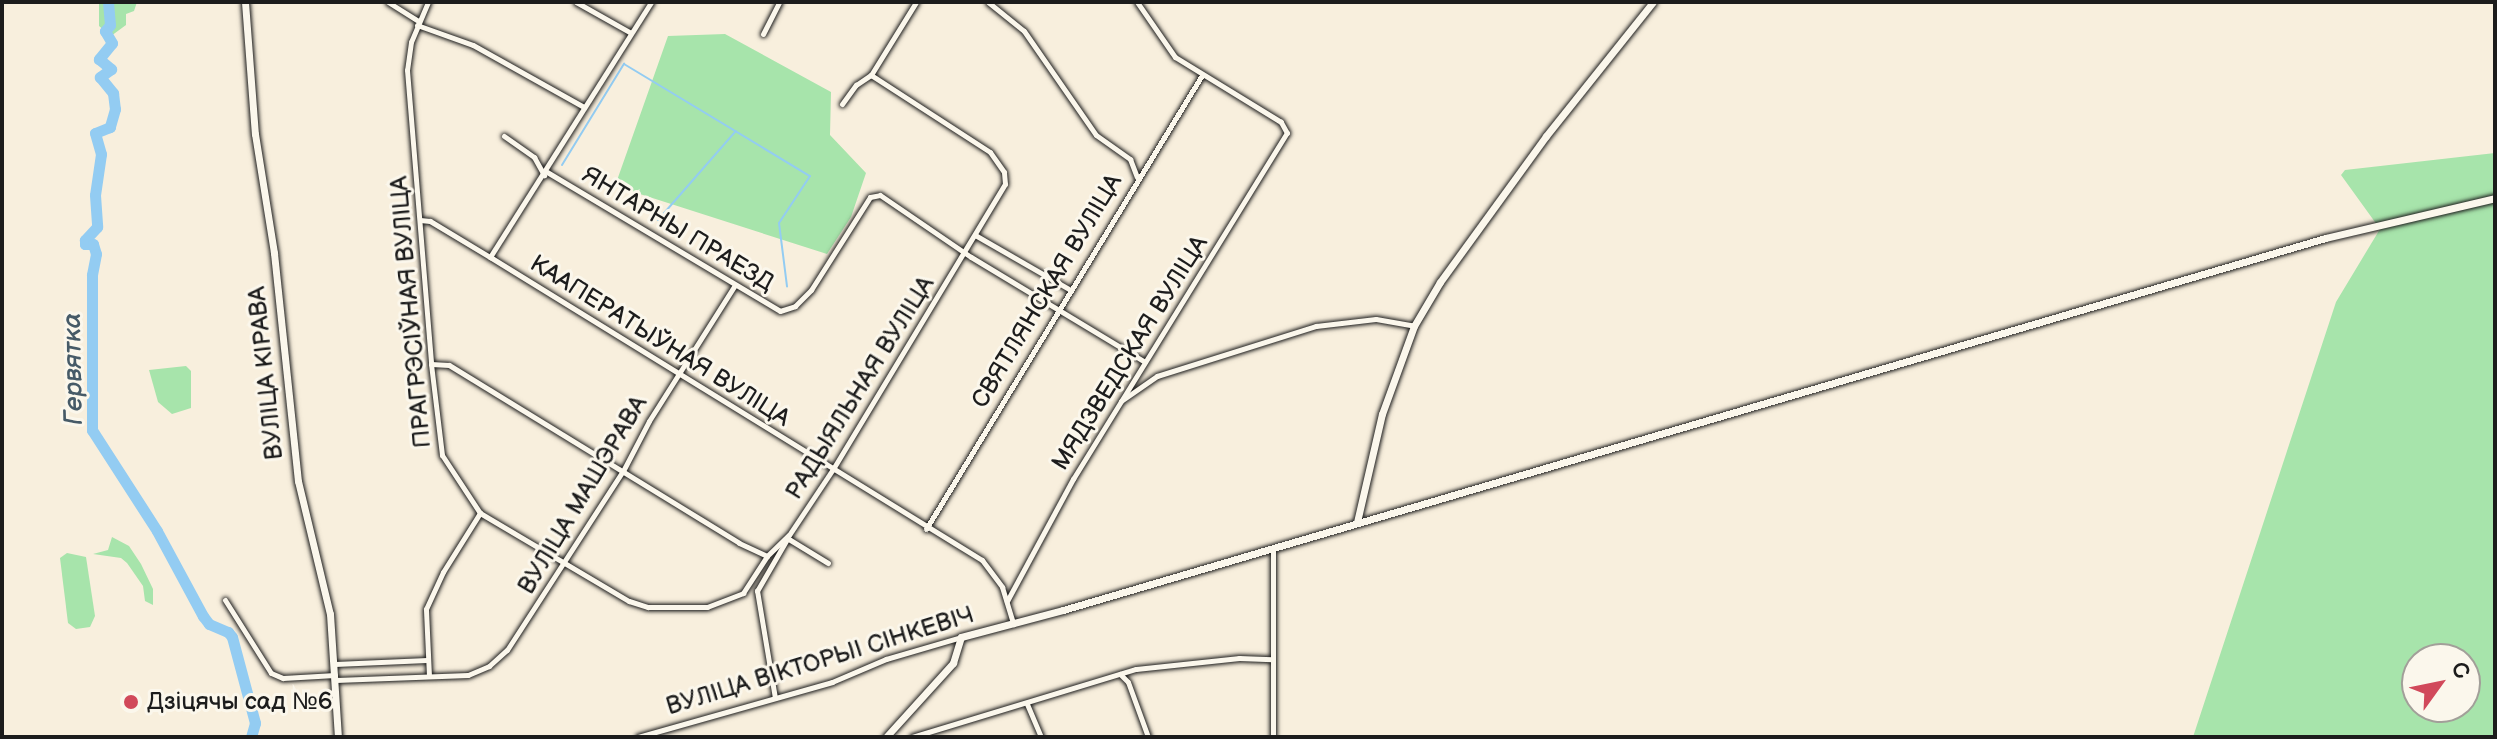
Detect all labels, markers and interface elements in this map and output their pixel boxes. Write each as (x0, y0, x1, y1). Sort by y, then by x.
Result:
street label: ЯНТАРНЫ ПРАЕЗД (577, 160, 779, 298)
street label: СВЯТЛЯНСКАЯ ВУЛІЦА (966, 169, 1128, 413)
street label: ПРАГРЭСІЎНАЯ ВУЛІЦА (385, 175, 437, 449)
street label: МЯДЗВЕДСКАЯ ВУЛІЦА (1046, 230, 1214, 476)
street label: КААПЕРАТЫЎНАЯ ВУЛІЦА (525, 249, 795, 433)
street label: РАДЫЯЛЬНАЯ ВУЛІЦА (779, 271, 941, 505)
street label: ВУЛІЦА КІРАВА (243, 285, 289, 461)
water label: Гервятка (57, 312, 91, 426)
street label: ВУЛІЦА МАШЭРАВА (512, 391, 654, 599)
street label: ВУЛІЦА ВІКТОРЫІ СІНКЕВІЧ (663, 600, 977, 722)
north arrow (2401, 643, 2481, 723)
text: С (2444, 657, 2475, 685)
place label: Дзіцячы сад №6 (147, 688, 332, 716)
marker: Дзіцячы сад №6 (122, 693, 140, 711)

